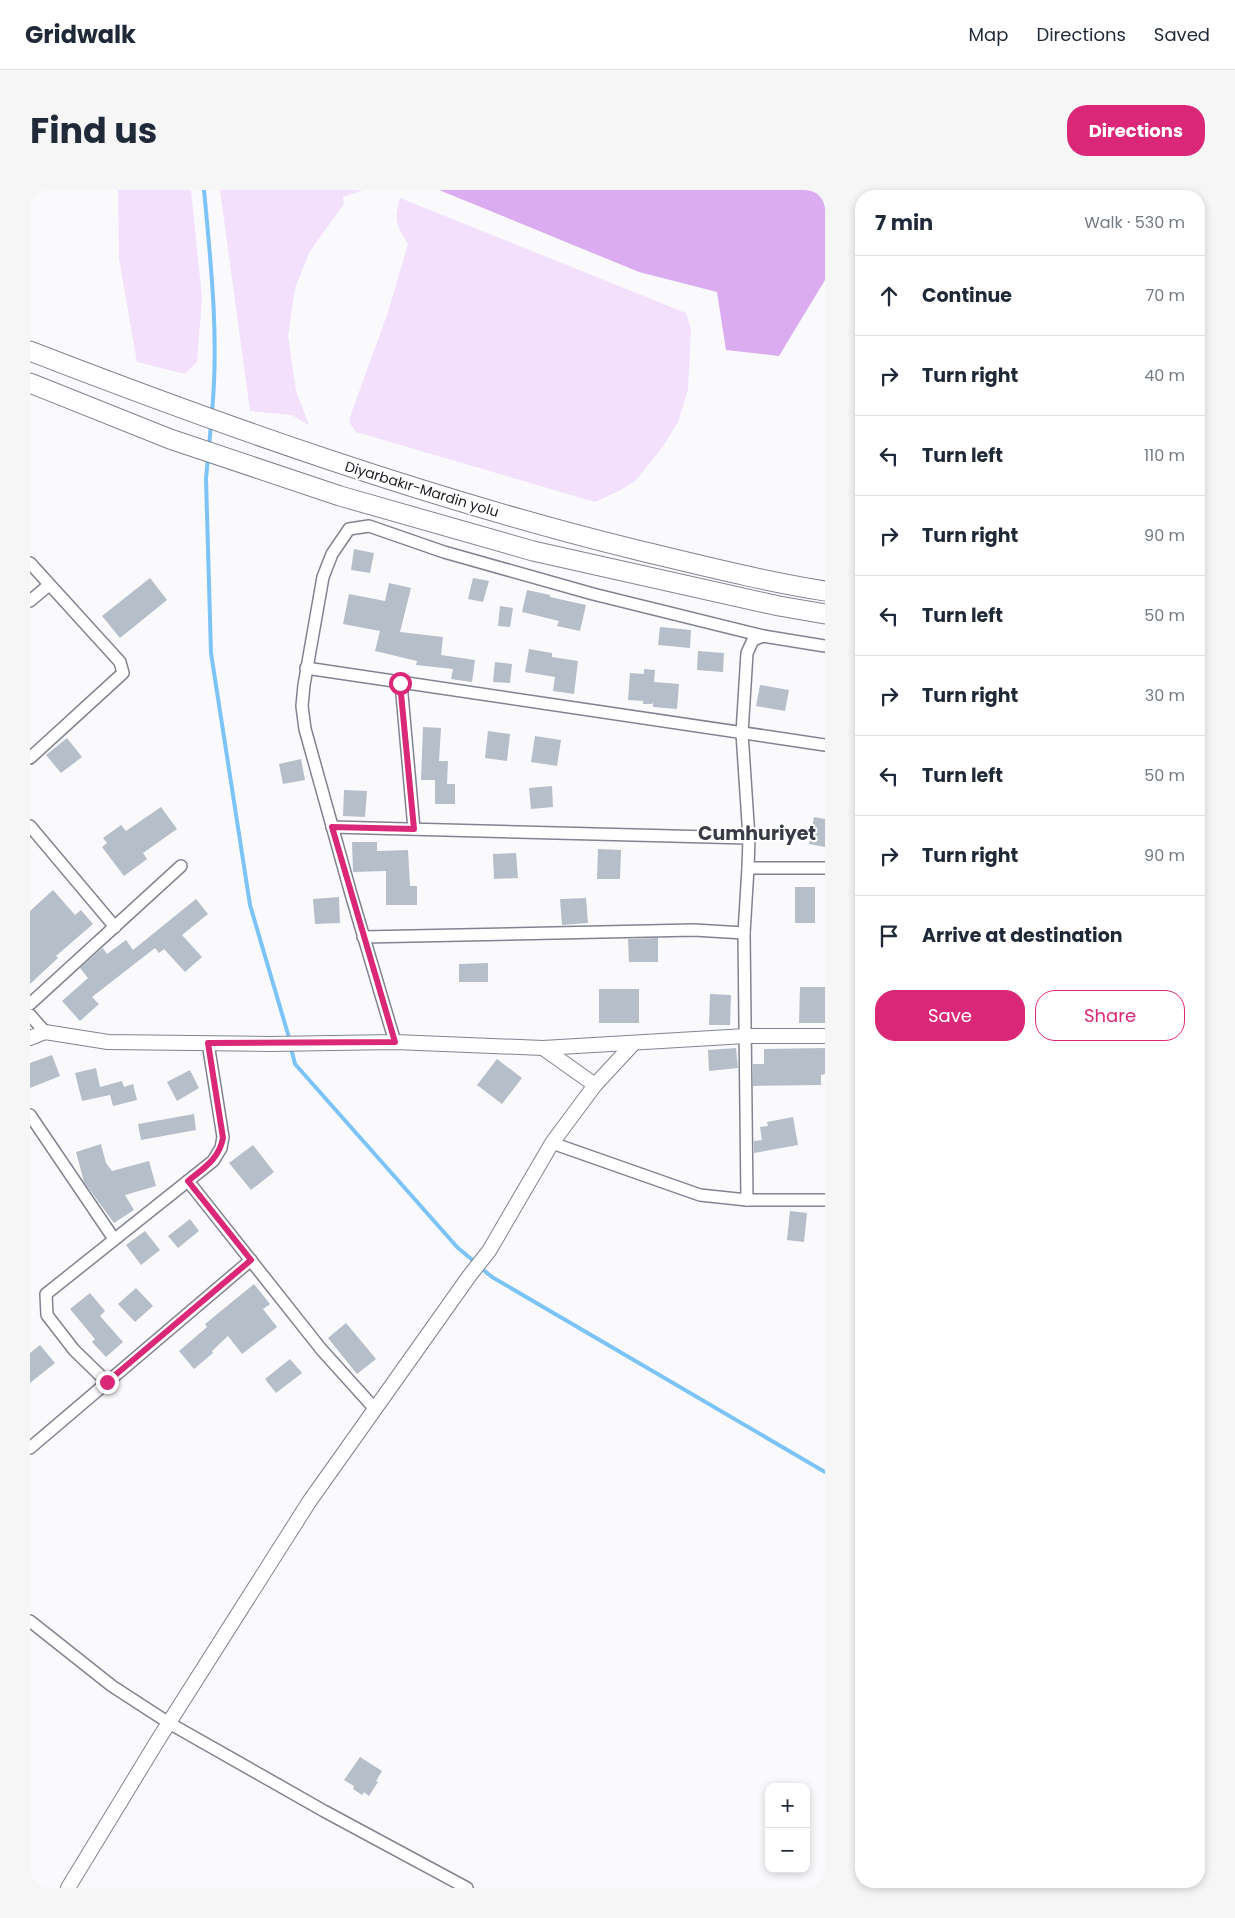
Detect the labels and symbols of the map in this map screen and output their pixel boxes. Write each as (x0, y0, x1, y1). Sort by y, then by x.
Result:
street label: Diyarbakır-Mardin yolu (343, 456, 501, 522)
route start (389, 672, 412, 695)
district label: Cumhuriyet (698, 820, 816, 847)
route end (96, 1371, 119, 1394)

